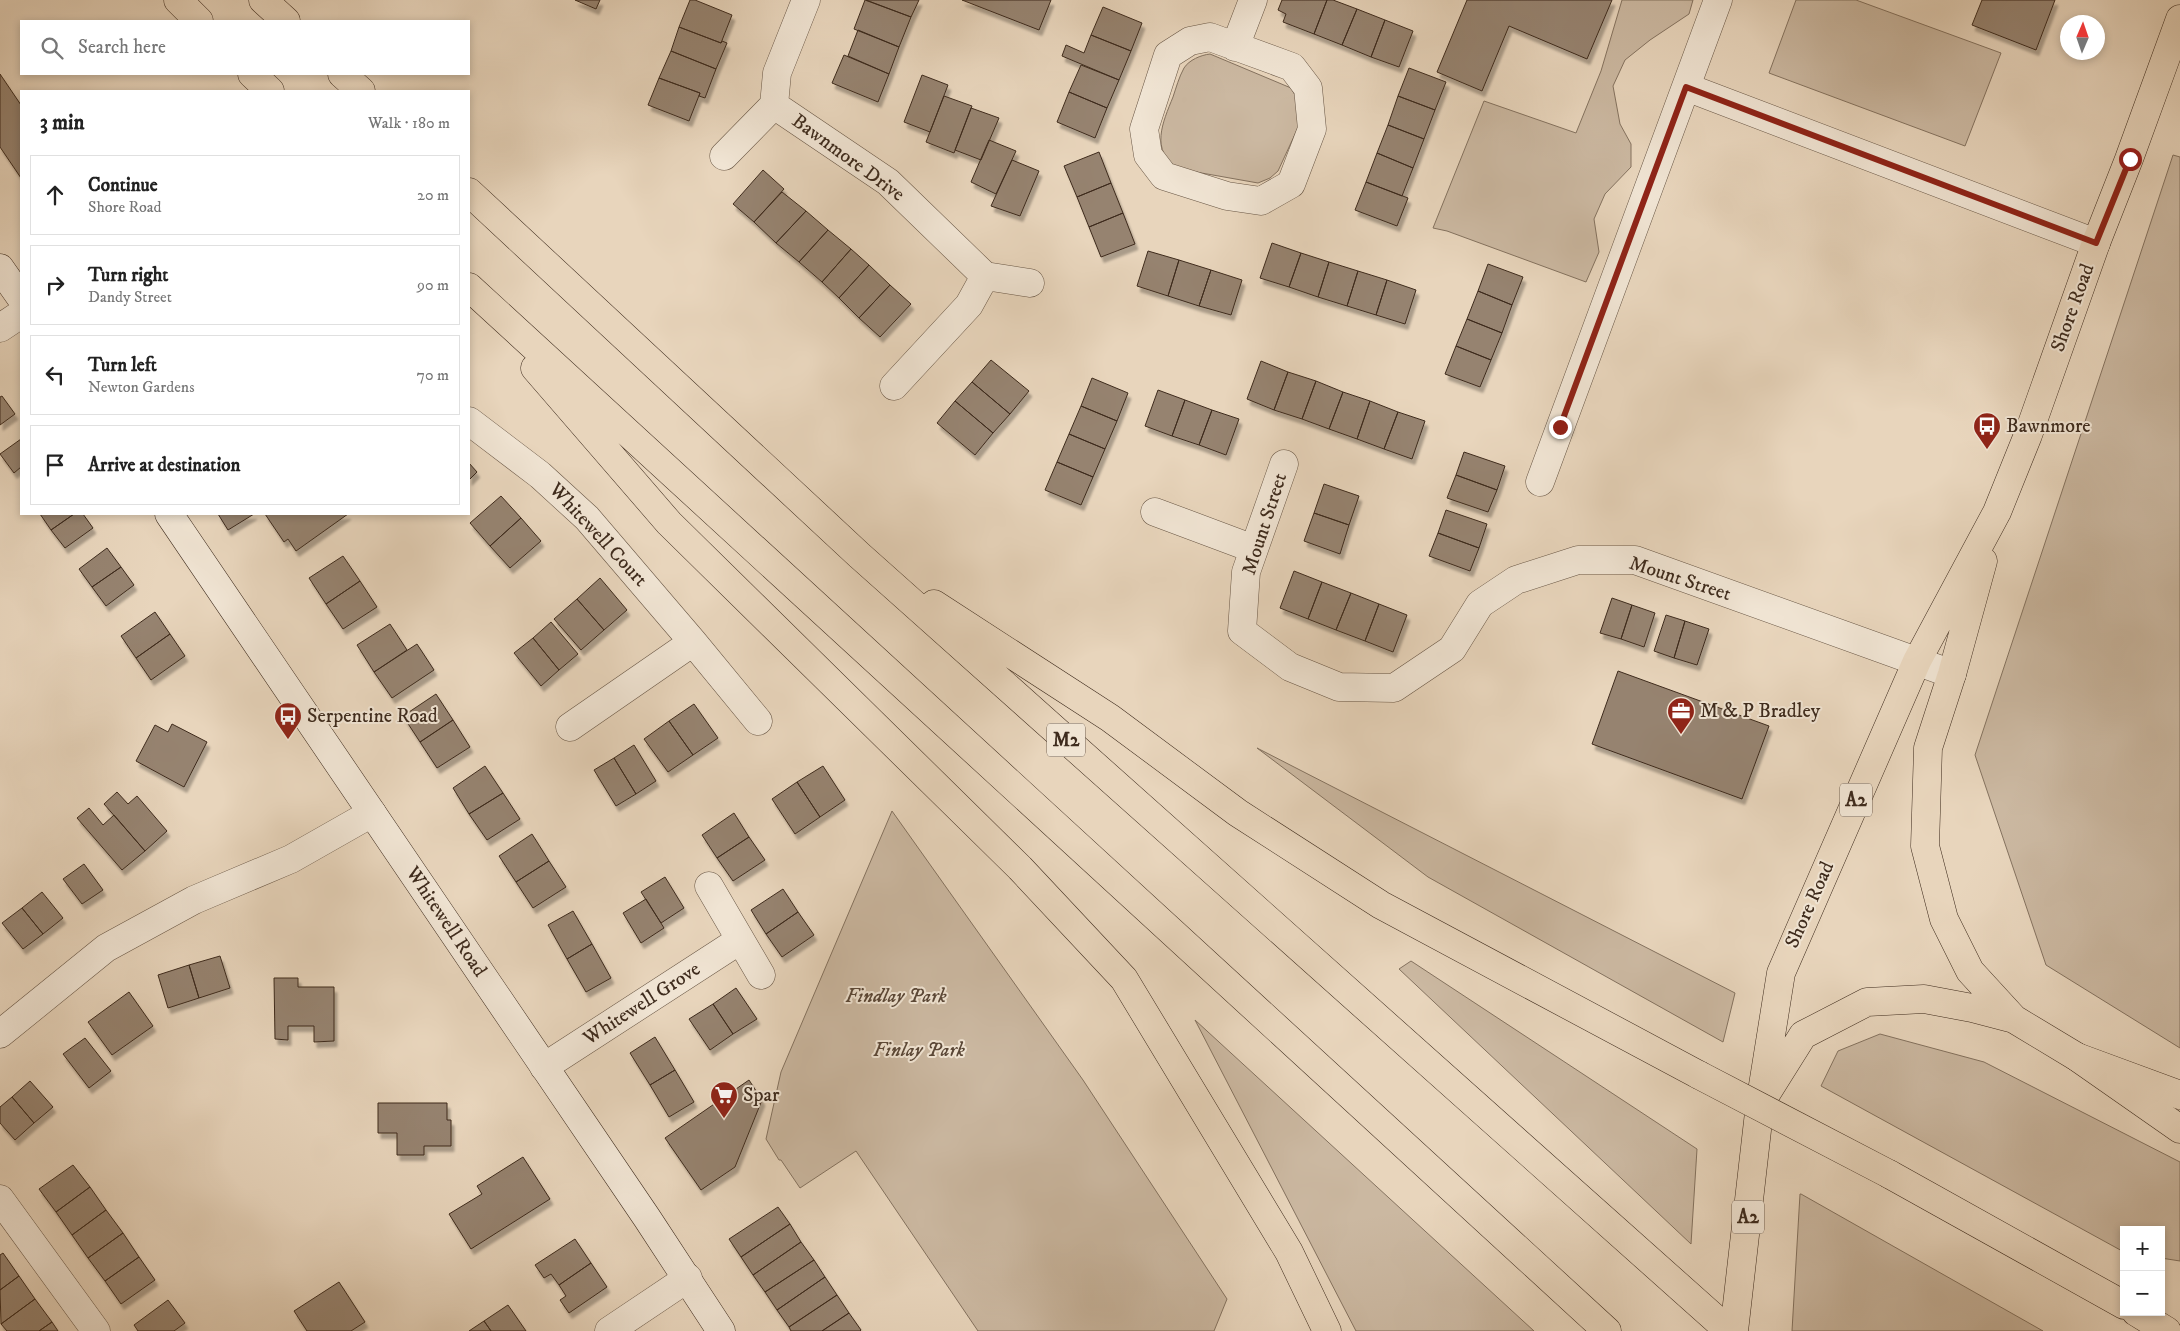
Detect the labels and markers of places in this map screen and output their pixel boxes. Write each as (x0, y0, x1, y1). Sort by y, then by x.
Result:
bus stop icon: Bawnmore (1972, 411, 2002, 450)
place label: Bawnmore (2006, 414, 2091, 439)
office icon: M & P Bradley (1666, 696, 1696, 735)
place label: M & P Bradley (1700, 699, 1821, 724)
bus stop icon: Serpentine Road (273, 701, 303, 740)
place label: Serpentine Road (307, 704, 438, 729)
supermarket icon: Spar (709, 1080, 739, 1119)
place label: Spar (743, 1083, 780, 1108)

